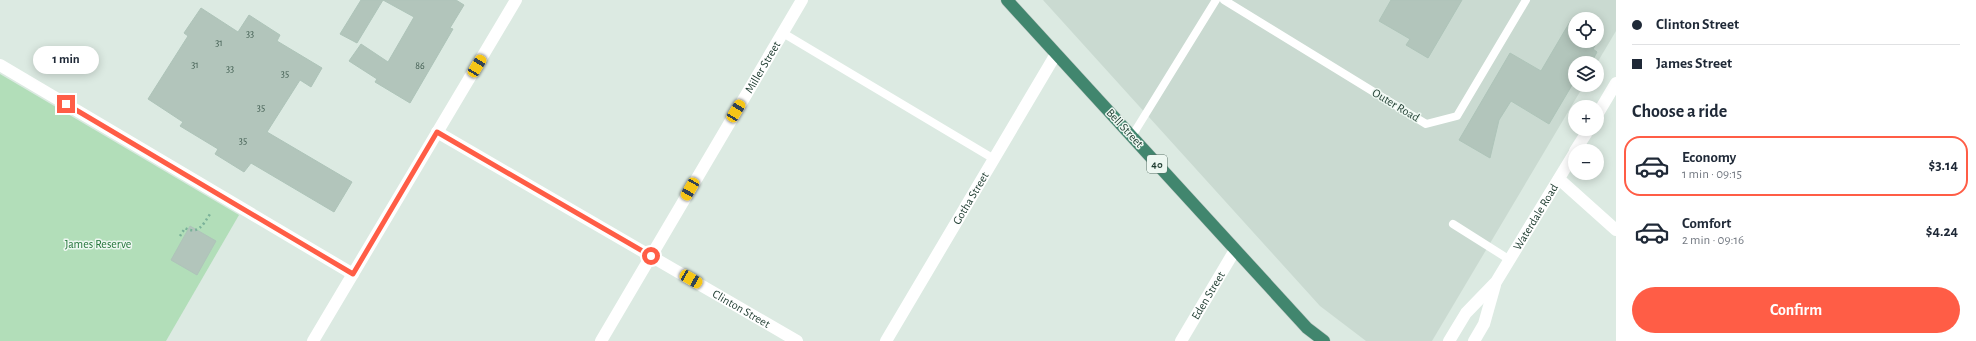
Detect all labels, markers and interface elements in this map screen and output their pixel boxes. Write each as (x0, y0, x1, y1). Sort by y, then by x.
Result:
map controls (1568, 12, 1604, 180)
button: locate (1568, 12, 1604, 48)
text: Clinton Street (1656, 17, 1739, 32)
house number: 33 (246, 29, 254, 39)
house number: 31 (215, 38, 223, 48)
street label: Miller Street (743, 39, 782, 95)
callout: 1 min (33, 46, 99, 74)
text: 1 min (52, 53, 80, 66)
car (466, 53, 488, 79)
button: layers (1568, 56, 1604, 92)
text: James Street (1656, 56, 1732, 71)
house number: 31 (191, 60, 199, 70)
house number: 86 (415, 61, 425, 71)
house number: 33 (226, 64, 234, 74)
house number: 35 (281, 69, 289, 79)
street label: Outer Road (1370, 86, 1422, 124)
route end (57, 95, 75, 113)
car (725, 98, 747, 124)
button: + (1568, 100, 1604, 136)
house number: 35 (257, 103, 265, 113)
text: Choose a ride (1632, 103, 1727, 121)
street label: Bell Street (1104, 106, 1146, 150)
house number: 35 (239, 136, 247, 146)
button: − (1568, 144, 1604, 180)
icon: car (1634, 148, 1670, 184)
text: Economy (1682, 150, 1736, 165)
road number: 40 (1147, 155, 1167, 173)
text: $3.14 (1928, 158, 1958, 173)
text: 1 min · 09:15 (1682, 168, 1742, 181)
street label: Gotha Street (950, 170, 991, 227)
car (679, 176, 701, 202)
street label: Waterdale Road (1511, 182, 1560, 252)
icon: car (1634, 214, 1670, 250)
text: Comfort (1682, 216, 1731, 231)
text: $4.24 (1926, 224, 1958, 239)
text: 2 min · 09:16 (1682, 234, 1744, 247)
park label: James Reserve (65, 238, 131, 250)
route start (642, 247, 660, 265)
car (678, 268, 704, 290)
street label: Eden Street (1189, 269, 1227, 322)
street label: Clinton Street (711, 287, 772, 330)
button: Confirm (1632, 287, 1960, 333)

